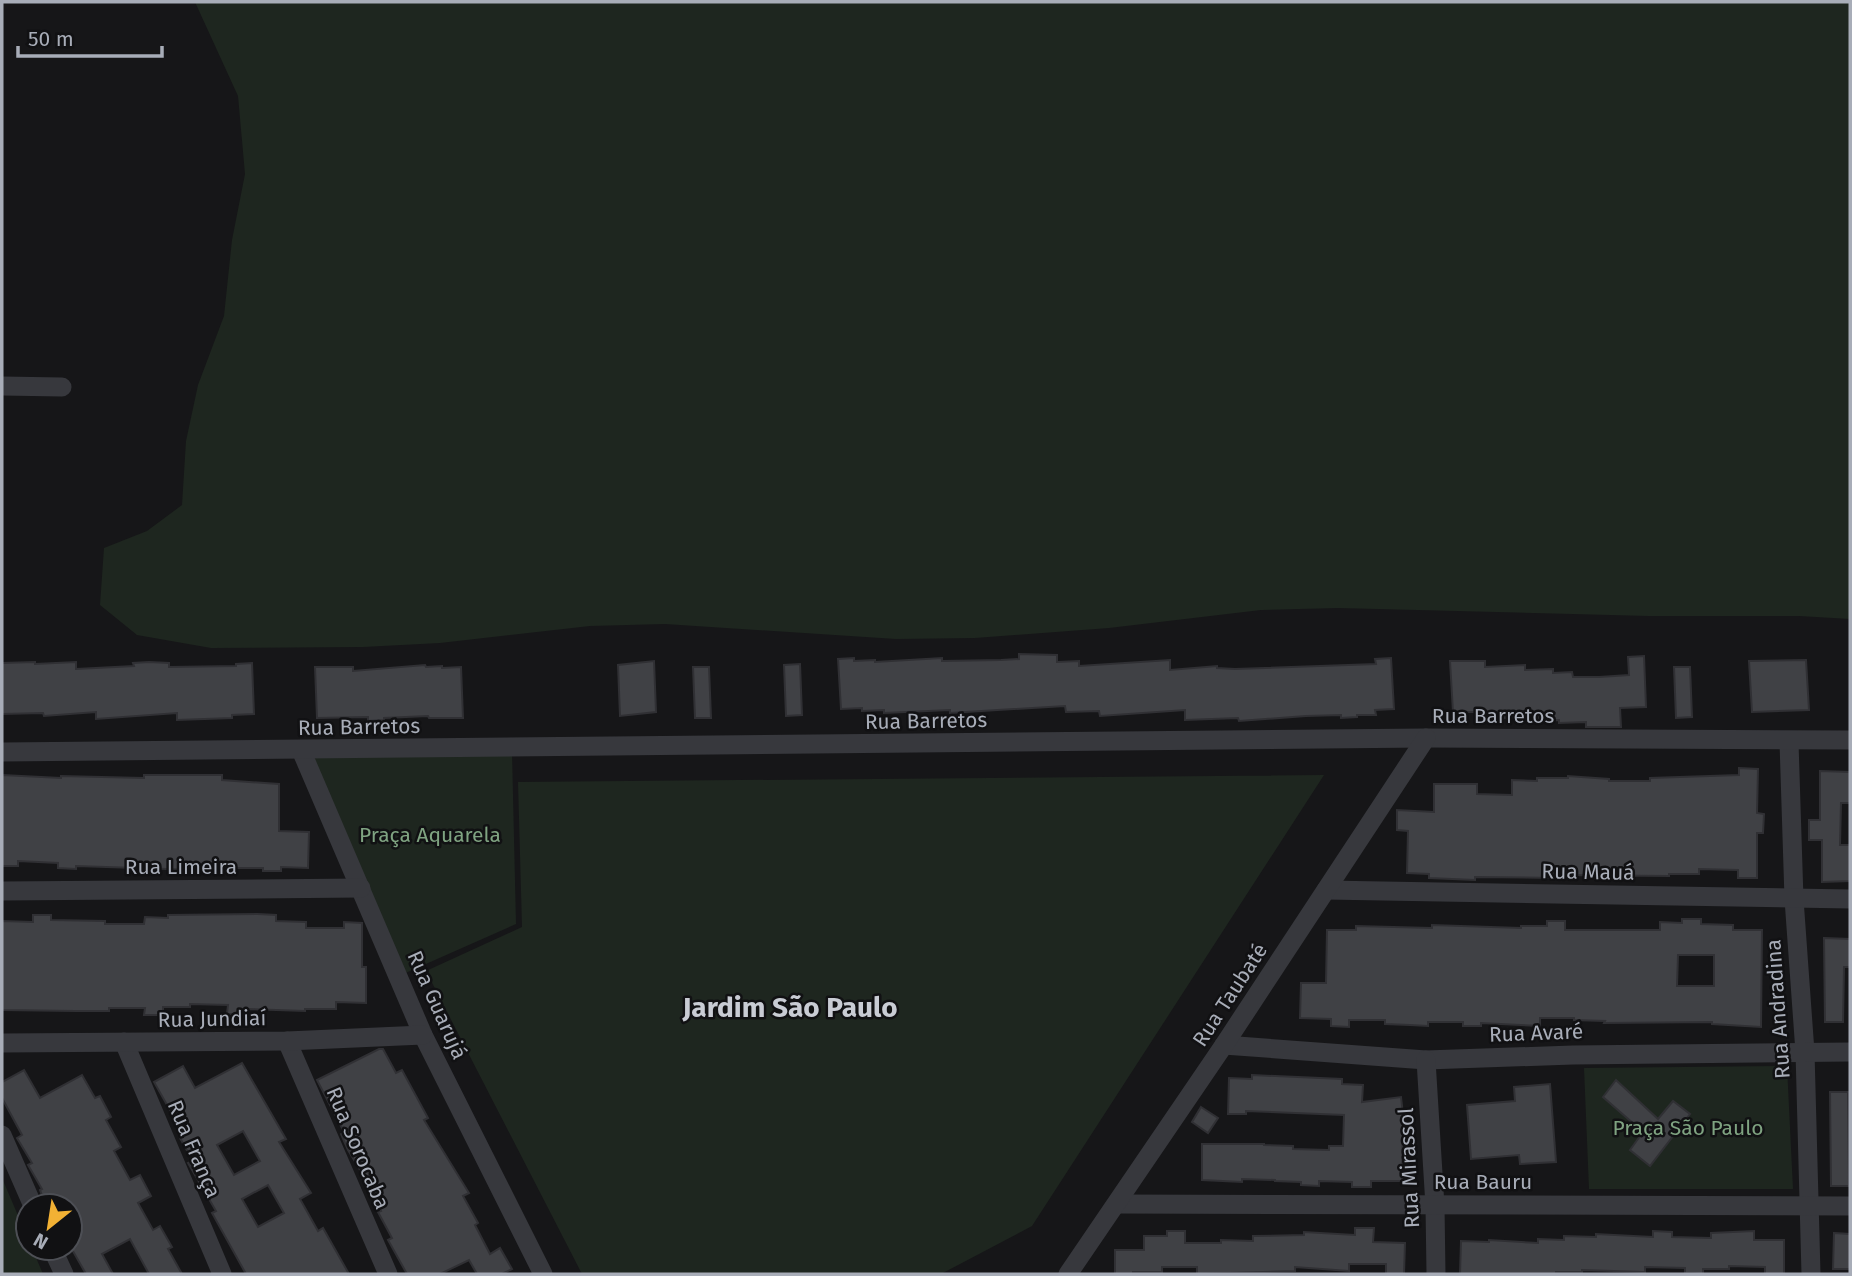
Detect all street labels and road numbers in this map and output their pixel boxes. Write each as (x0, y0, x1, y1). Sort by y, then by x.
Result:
street label: Rua Barretos (1432, 703, 1554, 729)
street label: Rua Barretos (865, 707, 988, 735)
street label: Rua Barretos (298, 713, 421, 741)
street label: Rua Limeira (125, 854, 237, 880)
street label: Rua Mauá (1541, 858, 1635, 886)
street label: Rua Andradina (1760, 938, 1796, 1080)
street label: Rua Taubaté (1187, 939, 1273, 1051)
street label: Rua Guarujá (401, 947, 473, 1063)
street label: Rua Jundiaí (157, 1005, 267, 1033)
street label: Rua Avaré (1488, 1018, 1584, 1048)
street label: Rua Sorocaba (321, 1083, 395, 1213)
street label: Rua França (162, 1096, 226, 1202)
street label: Rua Mirassol (1393, 1107, 1425, 1229)
street label: Rua Bauru (1434, 1169, 1532, 1195)

